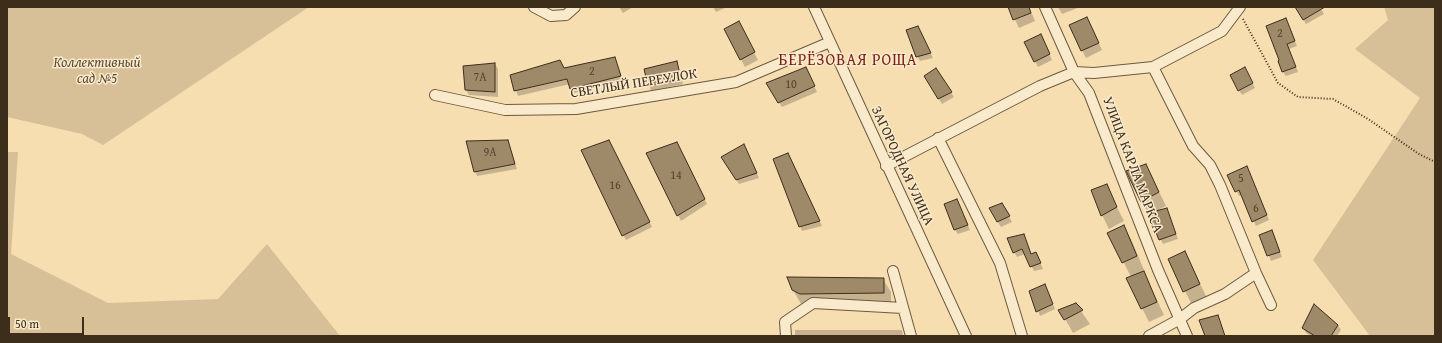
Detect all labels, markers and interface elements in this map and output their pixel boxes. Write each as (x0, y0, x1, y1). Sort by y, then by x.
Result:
house number: 2 (1277, 27, 1283, 41)
district label: БЕРЁЗОВАЯ РОЩА (778, 51, 918, 71)
park label: Коллективный сад №5 (53, 55, 141, 88)
house number: 2 (589, 65, 595, 79)
street label: СВЕТЛЫЙ ПЕРЕУЛОК (570, 66, 698, 102)
house number: 7А (473, 71, 487, 85)
house number: 10 (785, 78, 797, 92)
street label: УЛИЦА КАРЛА МАРКСА (1098, 95, 1166, 235)
street label: ЗАГОРОДНАЯ УЛИЦА (867, 104, 937, 228)
house number: 9А (483, 146, 497, 160)
house number: 14 (670, 169, 682, 183)
house number: 5 (1238, 172, 1244, 186)
house number: 16 (609, 179, 621, 193)
house number: 6 (1253, 202, 1259, 216)
scale bar (10, 309, 86, 335)
text: 50 m (15, 315, 39, 332)

